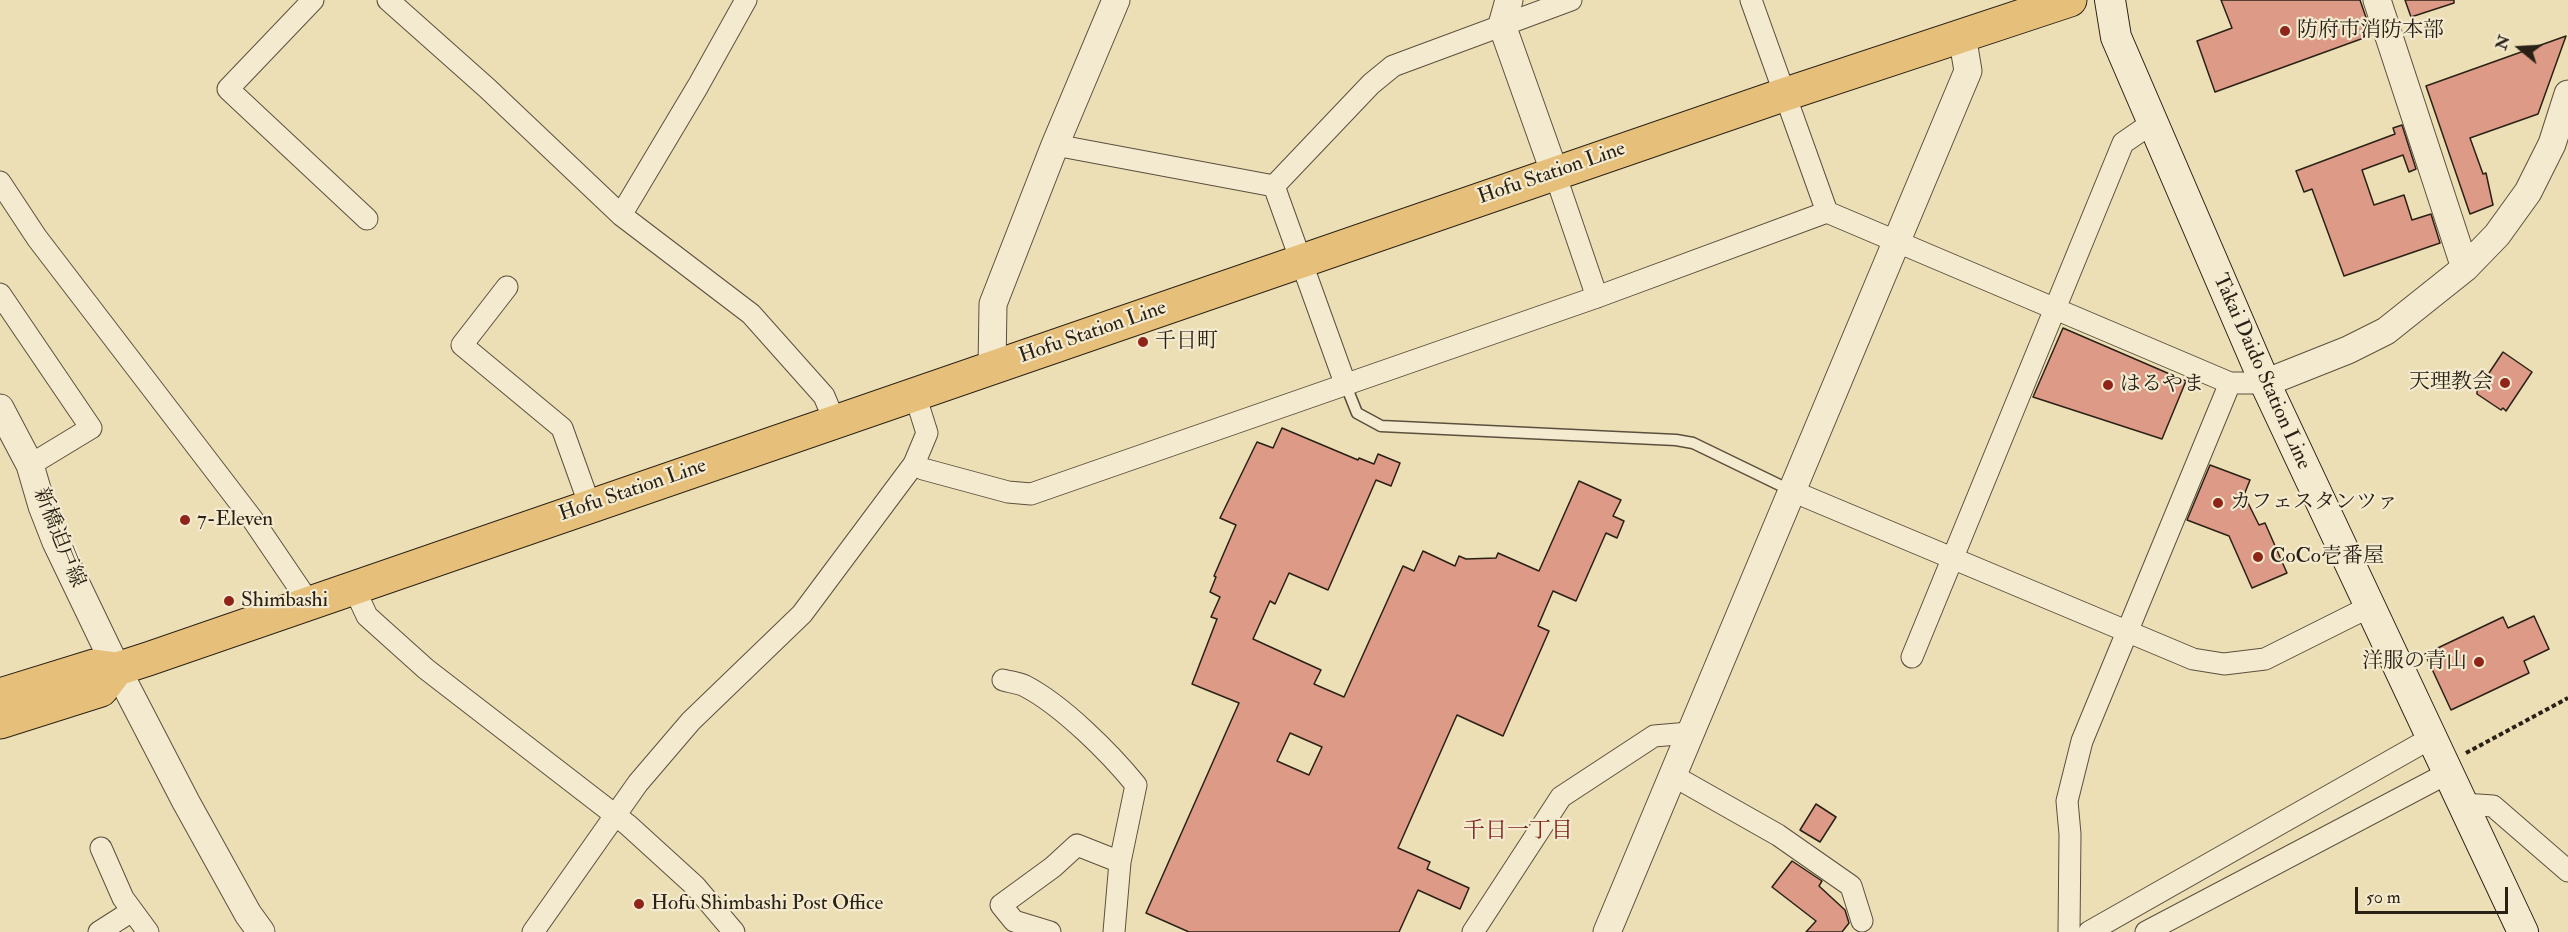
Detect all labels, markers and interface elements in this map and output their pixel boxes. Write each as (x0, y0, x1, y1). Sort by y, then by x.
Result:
place label: 防府市消防本部 (2297, 18, 2444, 44)
north arrow (2490, 18, 2550, 78)
marker: 防府市消防本部 (2278, 24, 2292, 38)
text: N (2491, 33, 2515, 52)
street label: Hofu Station Line (1475, 137, 1629, 211)
street label: Takai Daido Station Line (2206, 270, 2316, 474)
street label: Hofu Station Line (1016, 296, 1170, 370)
place label: 千日町 (1155, 329, 1218, 355)
marker: 千日町 (1136, 335, 1150, 349)
place label: 天理教会 (2409, 370, 2493, 396)
place label: はるやま (2120, 372, 2204, 398)
marker: 天理教会 (2498, 376, 2512, 390)
marker: はるやま (2101, 378, 2115, 392)
street label: Hofu Station Line (556, 454, 710, 528)
street label: 新橋迫戸線 (27, 485, 89, 591)
place label: カフェスタンツァ (2230, 490, 2398, 516)
marker: カフェスタンツァ (2211, 496, 2225, 510)
place label: 7-Eleven (197, 507, 273, 533)
marker: 7-Eleven (178, 513, 192, 527)
place label: CoCo壱番屋 (2270, 544, 2384, 570)
marker: CoCo壱番屋 (2251, 550, 2265, 564)
place label: Shimbashi (241, 588, 328, 614)
marker: Shimbashi (222, 594, 236, 608)
place label: 洋服の青山 (2362, 649, 2467, 675)
marker: 洋服の青山 (2472, 655, 2486, 669)
district label: 千日一丁目 (1463, 819, 1573, 845)
scale bar (2358, 875, 2511, 913)
text: 50 m (2366, 886, 2401, 909)
place label: Hofu Shimbashi Post Office (651, 891, 883, 917)
marker: Hofu Shimbashi Post Office (632, 897, 646, 911)

